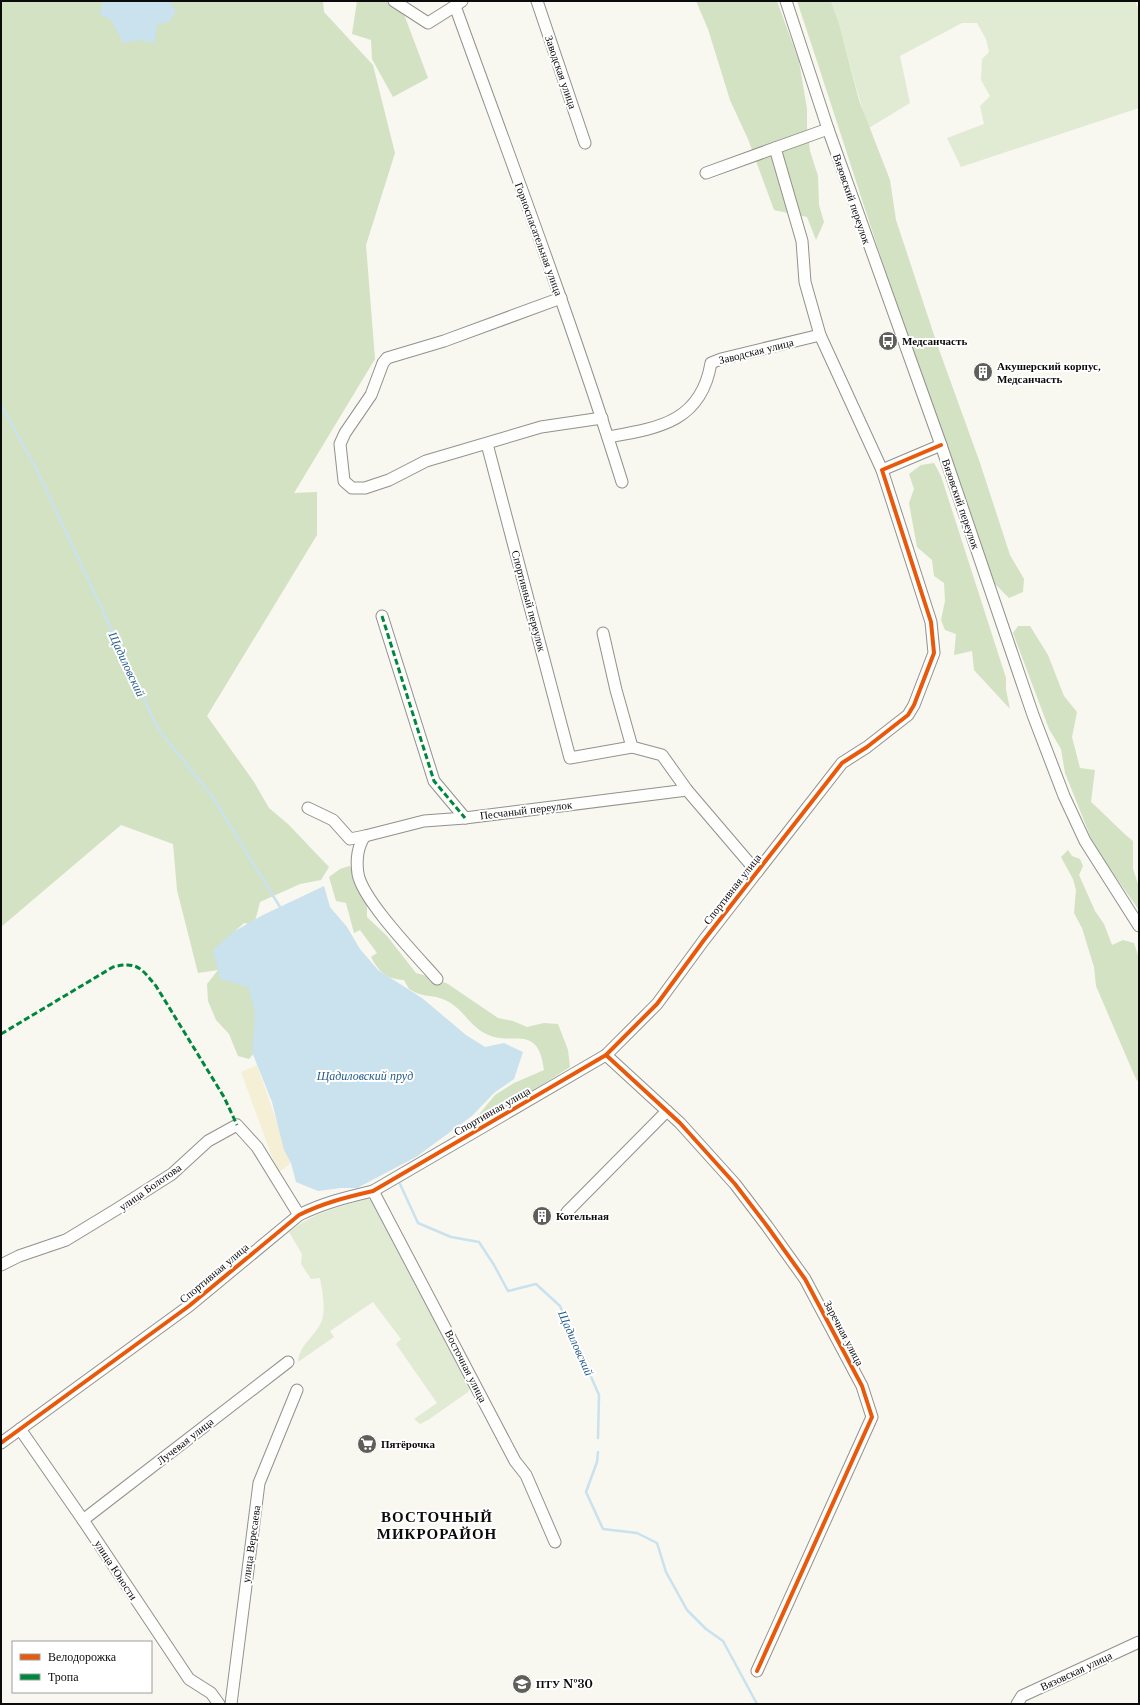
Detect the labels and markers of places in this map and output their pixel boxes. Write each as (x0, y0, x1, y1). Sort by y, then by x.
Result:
bus stop icon: Медсанчасть (877, 330, 899, 352)
place label: Медсанчасть (902, 334, 967, 348)
place label: Акушерский корпус, Медсанчасть (997, 359, 1101, 386)
building icon: Акушерский корпус, Медсанчасть (972, 361, 994, 383)
building icon: Котельная (531, 1205, 553, 1227)
place label: Котельная (556, 1209, 609, 1223)
supermarket icon: Пятёрочка (356, 1433, 378, 1455)
place label: Пятёрочка (381, 1437, 436, 1451)
school or university icon: ПТУ №30 (511, 1673, 533, 1695)
place label: ПТУ №30 (536, 1677, 593, 1691)

